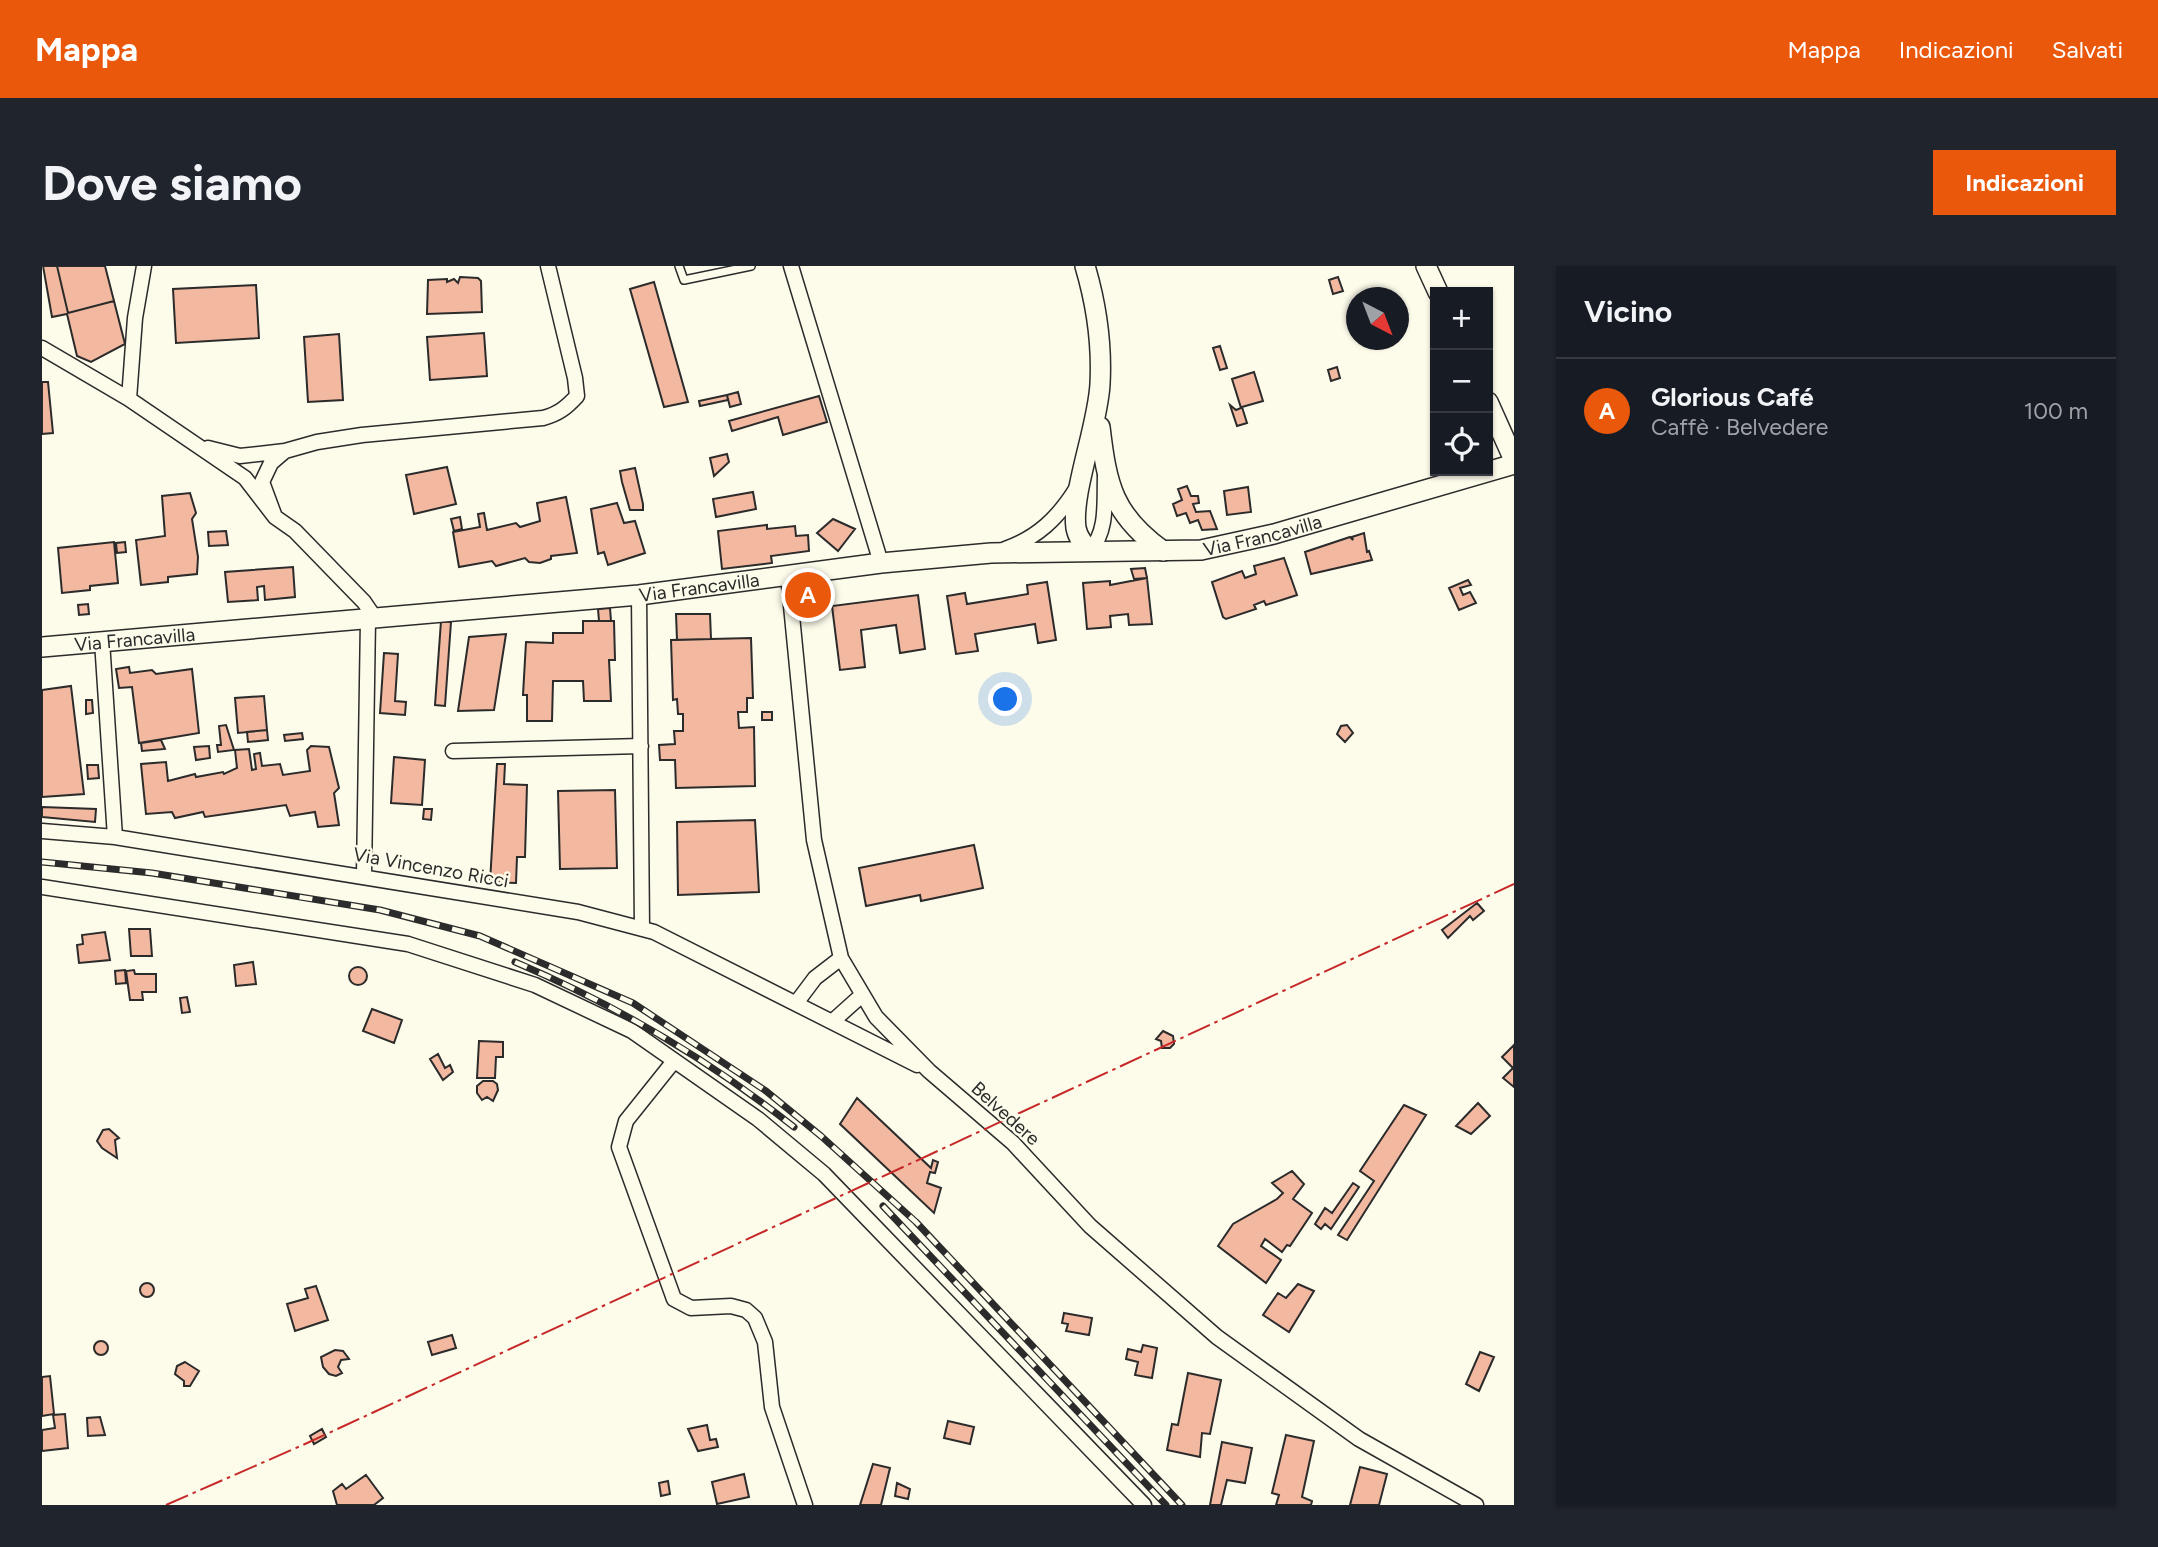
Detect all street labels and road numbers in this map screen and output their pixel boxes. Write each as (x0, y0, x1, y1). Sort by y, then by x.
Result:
street label: Via Francavilla (1201, 510, 1324, 561)
street label: Via Francavilla (638, 568, 761, 607)
street label: Via Francavilla (73, 623, 196, 656)
street label: Via Vincenzo Ricci (351, 842, 511, 893)
street label: Belvedere (967, 1077, 1045, 1150)

